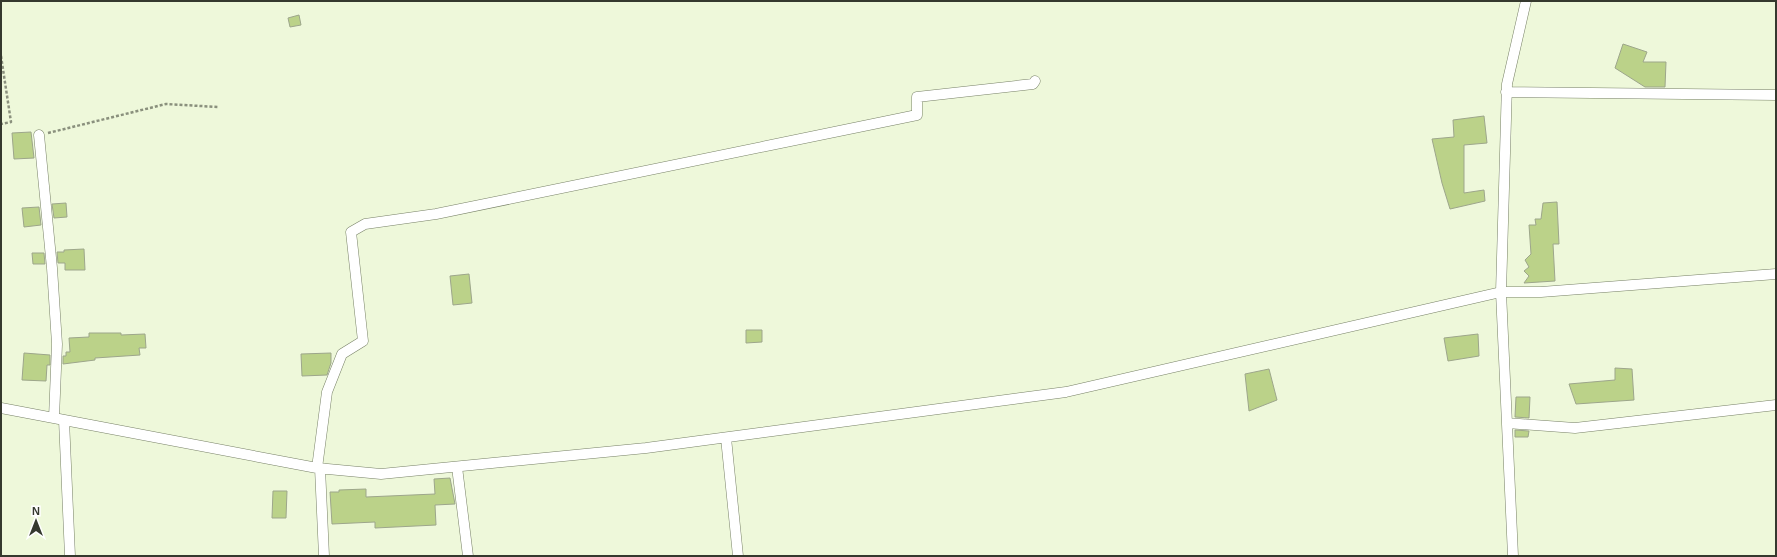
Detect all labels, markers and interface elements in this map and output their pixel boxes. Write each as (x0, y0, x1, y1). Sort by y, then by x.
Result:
north arrow (16, 501, 56, 541)
text: N (32, 505, 40, 517)

